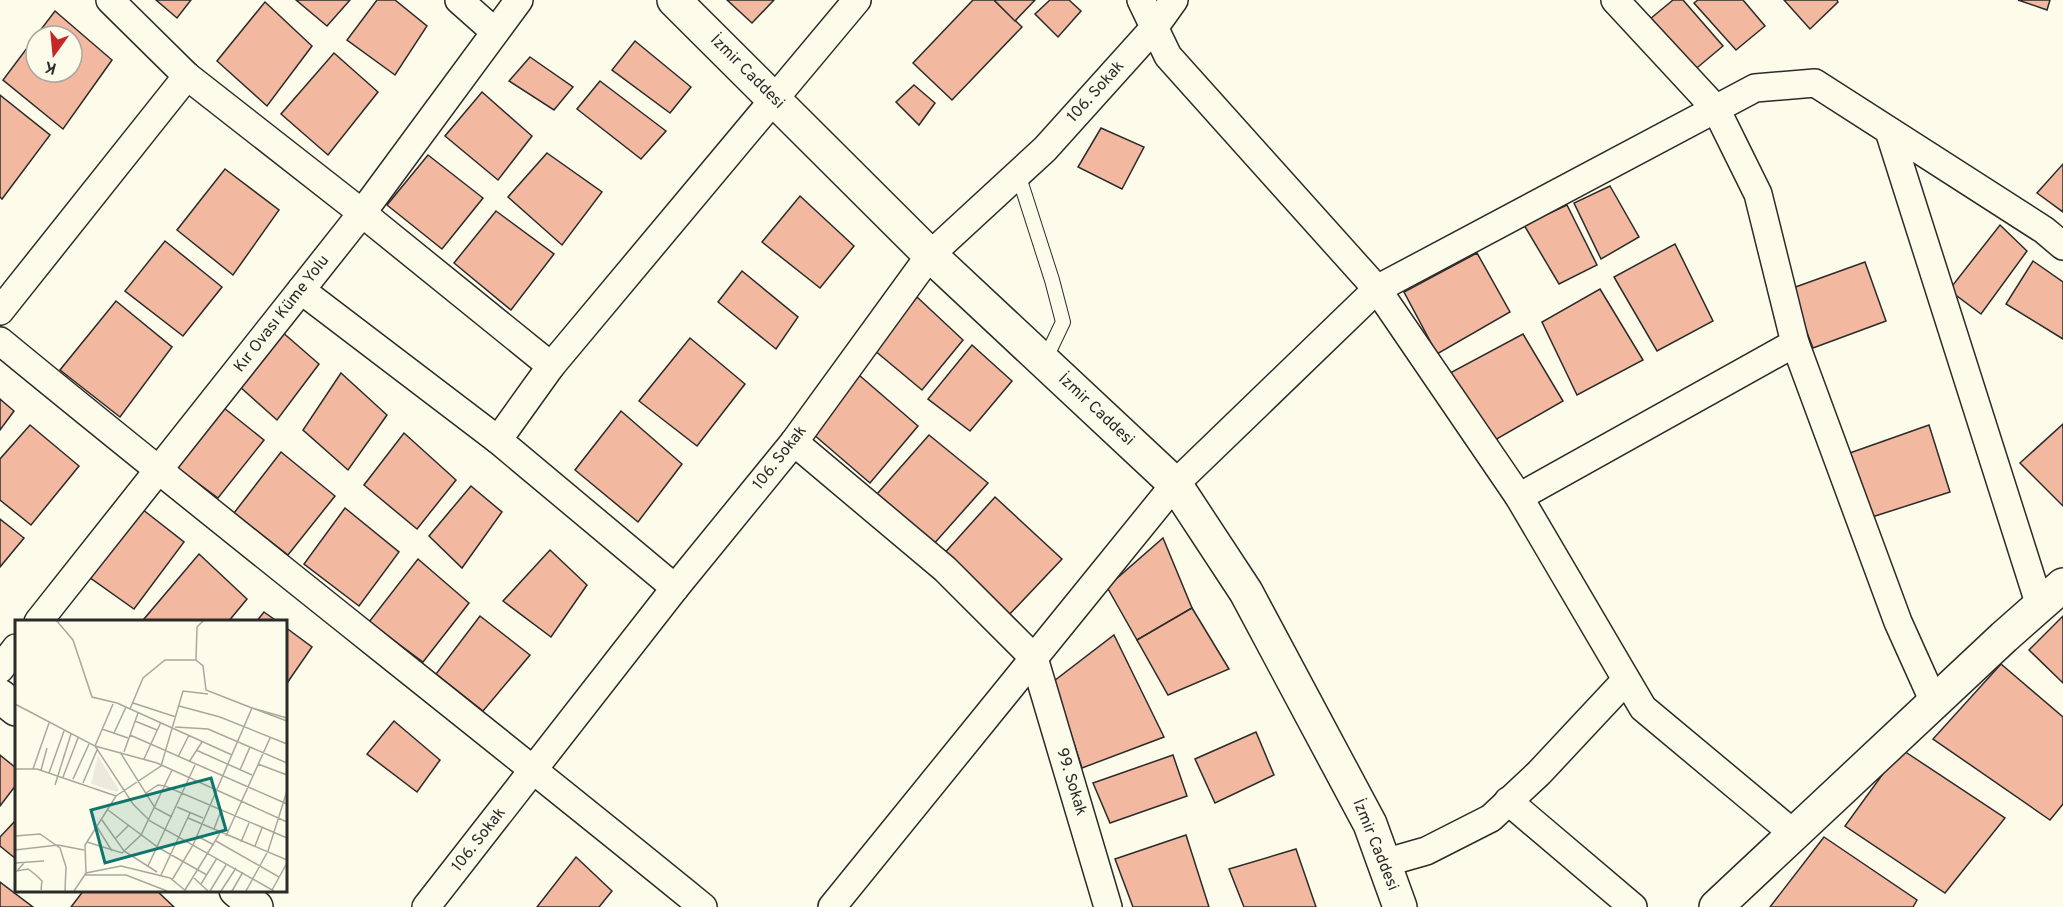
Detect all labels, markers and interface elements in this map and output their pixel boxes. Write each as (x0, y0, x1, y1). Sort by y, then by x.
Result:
north arrow (24, 24, 84, 84)
street label: İzmir Caddesi (706, 30, 789, 113)
text: K (43, 55, 59, 78)
street label: 106. Sokak (1063, 57, 1129, 127)
street label: Kır Ovası Küme Yolu (230, 251, 334, 377)
street label: İzmir Caddesi (1054, 369, 1139, 450)
street label: 106. Sokak (749, 422, 811, 494)
inset map (15, 620, 286, 892)
street label: 99. Sokak (1051, 746, 1091, 818)
street label: İzmir Caddesi (1348, 796, 1403, 894)
street label: 106. Sokak (448, 804, 510, 876)

